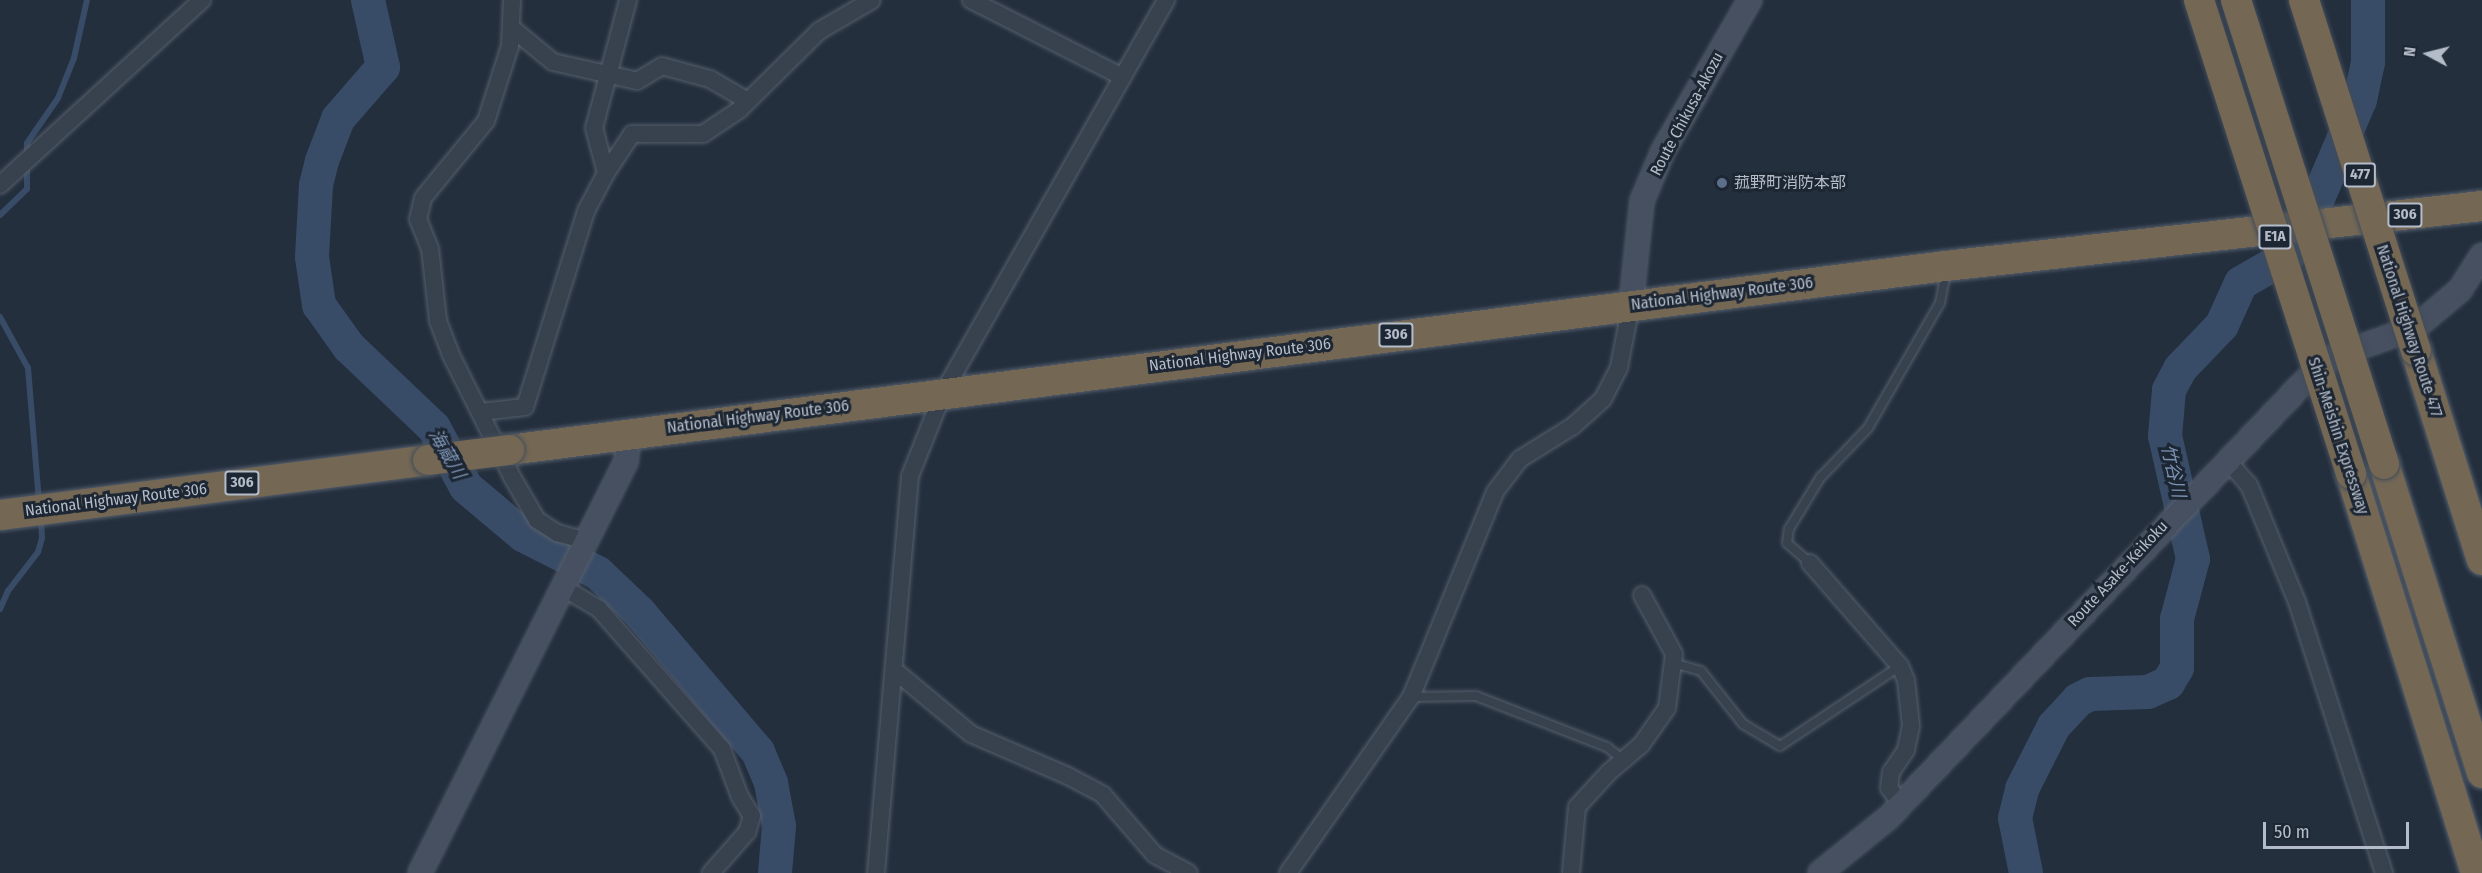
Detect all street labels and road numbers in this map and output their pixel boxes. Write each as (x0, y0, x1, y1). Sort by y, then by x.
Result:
street label: Route Chikusa-Akozu (1646, 49, 1728, 179)
road number: 477 (2344, 163, 2376, 187)
road number: 306 (2387, 203, 2423, 227)
road number: E1A (2257, 225, 2293, 249)
street label: National Highway Route 477 (2372, 242, 2446, 420)
street label: National Highway Route 306 (1630, 273, 1814, 315)
road number: 306 (1378, 323, 1414, 347)
street label: National Highway Route 306 (1148, 334, 1332, 376)
street label: Shin-Meishin Expressway (2304, 355, 2372, 517)
street label: National Highway Route 306 (666, 396, 850, 438)
road number: 306 (224, 471, 260, 495)
street label: National Highway Route 306 (24, 479, 208, 521)
street label: Route Asake-Keikoku (2064, 517, 2172, 631)

